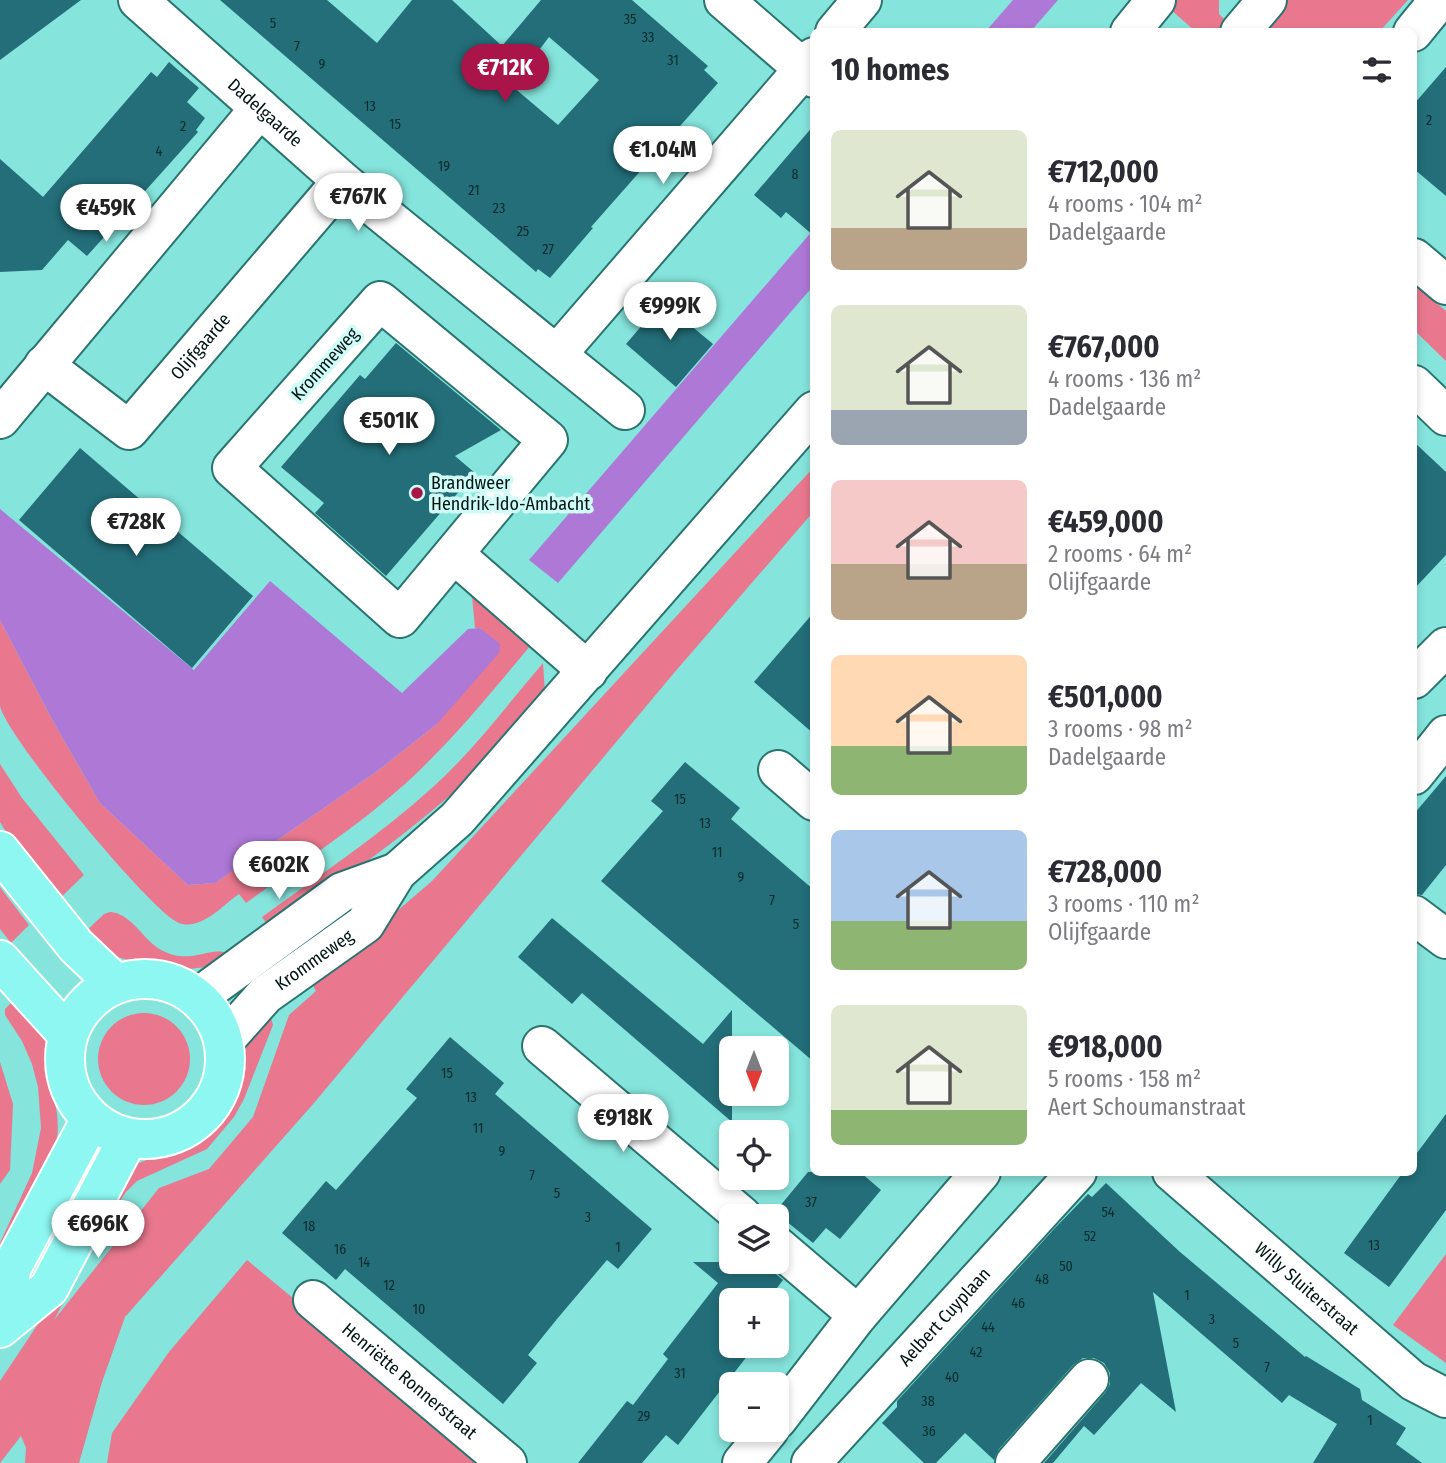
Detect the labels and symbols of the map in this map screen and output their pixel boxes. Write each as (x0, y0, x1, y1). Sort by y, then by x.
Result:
house number: 35 (624, 11, 636, 28)
house number: 5 (270, 15, 276, 32)
house number: 33 (642, 29, 654, 46)
house number: 7 (294, 38, 300, 55)
pin: €712K (456, 44, 554, 104)
house number: 31 (667, 52, 679, 69)
house number: 9 (319, 56, 326, 73)
street label: Dadelgaarde (223, 74, 307, 152)
house number: 13 (364, 98, 376, 115)
house number: 2 (1426, 112, 1432, 129)
house number: 15 (389, 116, 401, 133)
house number: 2 (180, 118, 186, 135)
pin: €1.04M (606, 127, 720, 186)
house number: 4 (156, 143, 163, 160)
house number: 19 (438, 158, 450, 175)
house number: 8 (792, 166, 799, 183)
pin: €767K (309, 174, 407, 233)
house number: 21 (468, 182, 480, 199)
pin: €459K (57, 184, 155, 244)
house number: 23 (493, 200, 505, 217)
house number: 25 (517, 223, 529, 240)
house number: 27 (542, 241, 554, 258)
pin: €999K (621, 282, 719, 342)
street label: Olijfgaarde (166, 309, 235, 384)
street label: Krommeweg (287, 323, 364, 405)
pin: €501K (340, 398, 438, 457)
place label: Brandweer Hendrik-Ido-Ambacht (431, 472, 590, 515)
marker: Brandweer Hendrik-Ido-Ambacht (409, 485, 425, 501)
pin: €728K (87, 498, 185, 558)
house number: 15 (674, 791, 686, 808)
house number: 13 (699, 815, 711, 832)
pin: €602K (230, 842, 328, 901)
house number: 11 (712, 844, 722, 861)
house number: 9 (738, 869, 745, 886)
house number: 7 (769, 892, 775, 909)
house number: 5 (793, 916, 799, 933)
street label: Krommeweg (271, 925, 358, 995)
north arrow (719, 1036, 789, 1106)
house number: 15 (441, 1065, 453, 1082)
house number: 13 (465, 1089, 477, 1106)
pin: €918K (574, 1094, 672, 1154)
house number: 11 (473, 1120, 483, 1137)
house number: 9 (499, 1143, 506, 1160)
house number: 7 (529, 1167, 535, 1184)
house number: 5 (554, 1185, 560, 1202)
house number: 37 (805, 1194, 817, 1211)
pin: €696K (49, 1200, 147, 1260)
house number: 54 (1101, 1204, 1115, 1221)
house number: 3 (585, 1209, 591, 1226)
house number: 18 (303, 1218, 315, 1235)
house number: 52 (1084, 1228, 1096, 1245)
house number: 13 (1368, 1237, 1380, 1254)
street label: Willy Sluiterstraat (1250, 1238, 1363, 1340)
house number: 1 (615, 1239, 621, 1256)
house number: 16 (334, 1241, 346, 1258)
house number: 14 (358, 1254, 370, 1271)
house number: 50 (1059, 1258, 1073, 1275)
street label: Aelbert Cuyplaan (894, 1263, 995, 1371)
house number: 48 (1035, 1271, 1049, 1288)
house number: 12 (383, 1277, 395, 1294)
house number: 1 (1184, 1287, 1190, 1304)
house number: 46 (1011, 1295, 1025, 1312)
house number: 10 (413, 1301, 425, 1318)
house number: 3 (1209, 1311, 1215, 1328)
street label: Henriëtte Ronnerstraat (338, 1318, 481, 1444)
house number: 44 (981, 1319, 995, 1336)
house number: 5 (1233, 1335, 1239, 1352)
house number: 42 (970, 1344, 982, 1361)
house number: 7 (1264, 1359, 1270, 1376)
house number: 31 (674, 1365, 686, 1382)
house number: 40 (945, 1369, 959, 1386)
house number: 38 (921, 1393, 935, 1410)
house number: 29 (638, 1408, 651, 1425)
house number: 1 (1367, 1412, 1373, 1429)
house number: 36 (922, 1423, 936, 1440)

